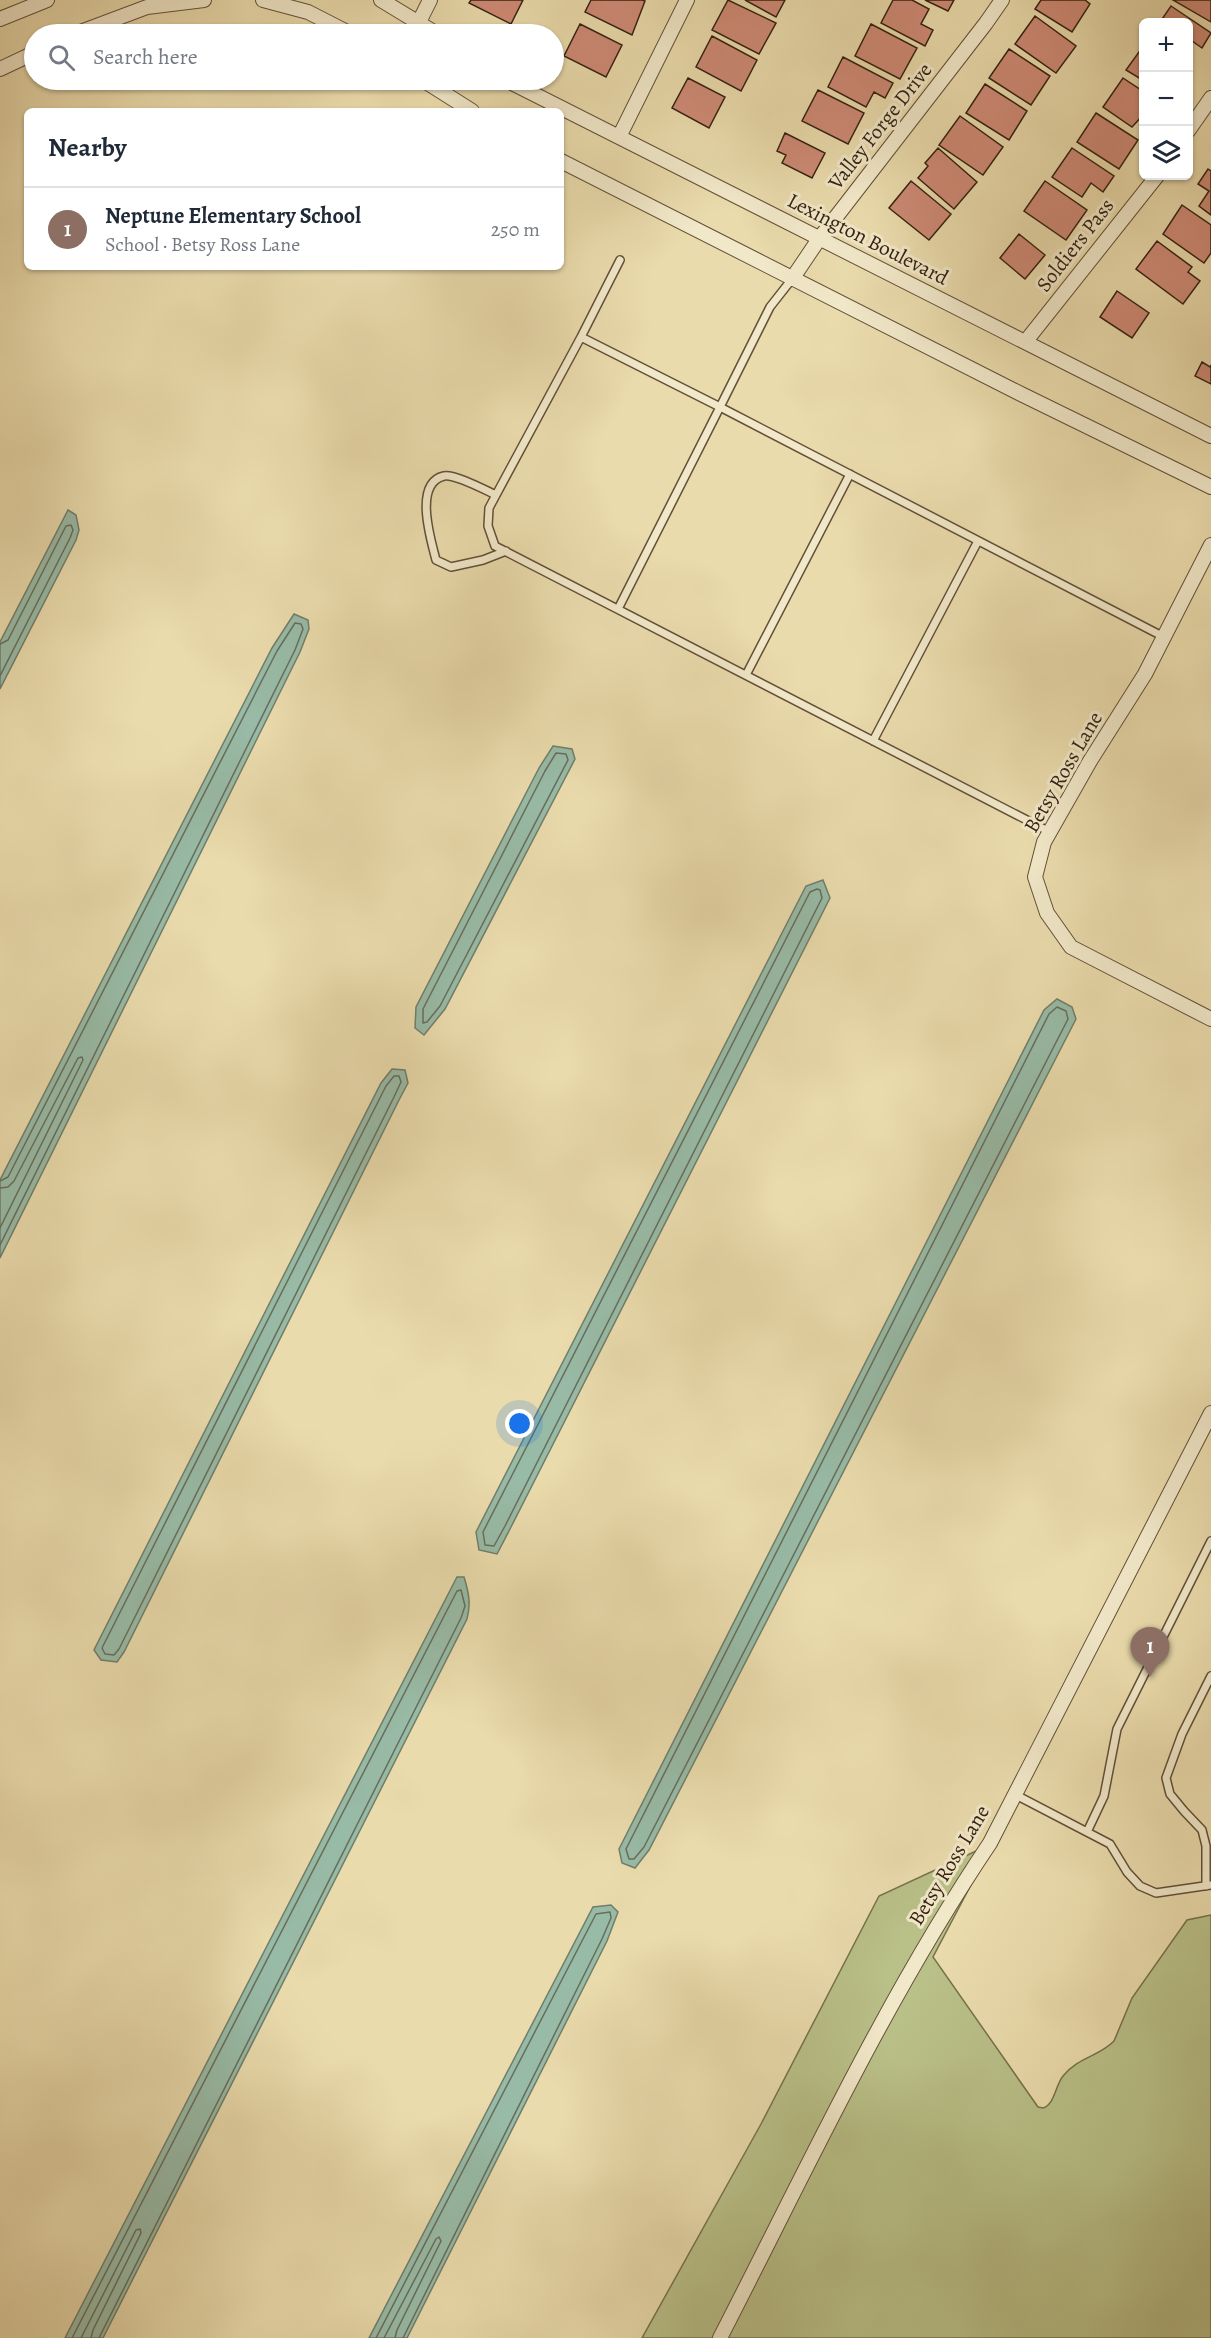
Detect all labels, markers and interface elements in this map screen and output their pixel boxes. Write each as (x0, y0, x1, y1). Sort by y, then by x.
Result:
map controls (1139, 18, 1193, 180)
button: + (1139, 18, 1193, 72)
search box (24, 24, 564, 90)
icon: search (45, 41, 78, 74)
text: Search here (93, 42, 198, 72)
street label: Valley Forge Drive (821, 57, 938, 196)
button: − (1139, 72, 1193, 126)
button: layers (1139, 126, 1193, 180)
text: Nearby (48, 130, 127, 165)
street label: Lexington Boulevard (783, 186, 954, 292)
street label: Soldiers Pass (1030, 192, 1120, 298)
text: Neptune Elementary School (105, 201, 361, 231)
text: 1 (64, 216, 71, 243)
text: 250 m (491, 216, 540, 243)
text: School · Betsy Ross Lane (105, 231, 300, 258)
street label: Betsy Ross Lane (1017, 706, 1109, 838)
your location (505, 1409, 534, 1438)
pin: 1 (1130, 1628, 1170, 1677)
street label: Betsy Ross Lane (902, 1800, 996, 1930)

